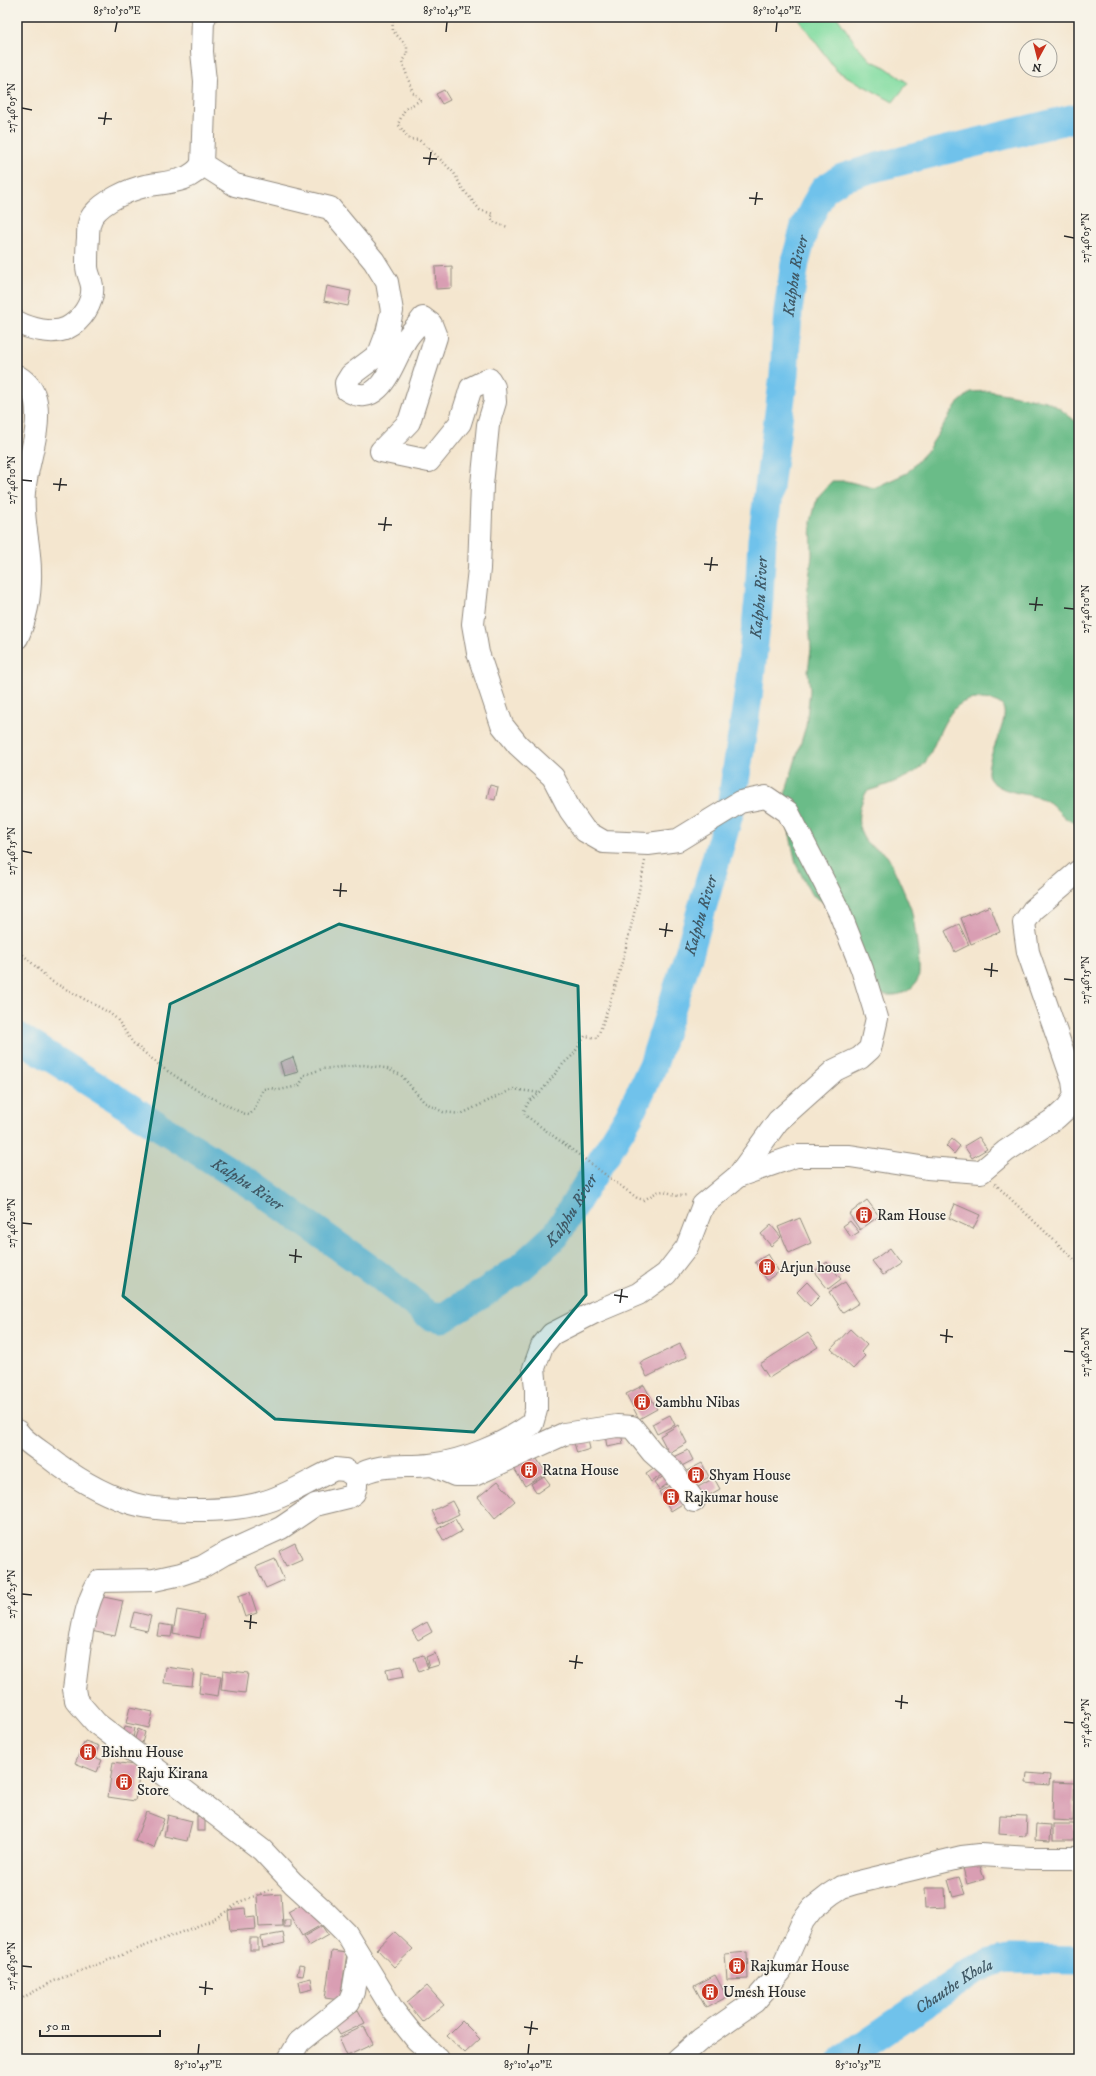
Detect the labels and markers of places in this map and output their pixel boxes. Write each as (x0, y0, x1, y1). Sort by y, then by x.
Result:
building icon: Ram House (854, 1205, 874, 1225)
place label: Ram House (877, 1206, 946, 1225)
building icon: Arjun house (757, 1257, 777, 1277)
place label: Arjun house (780, 1258, 851, 1277)
building icon: Sambhu Nibas (632, 1392, 652, 1412)
place label: Sambhu Nibas (655, 1393, 740, 1412)
building icon: Ratna House (519, 1460, 539, 1480)
place label: Ratna House (542, 1461, 619, 1480)
building icon: Shyam House (686, 1465, 706, 1485)
place label: Shyam House (709, 1466, 791, 1485)
building icon: Rajkumar house (661, 1487, 681, 1507)
place label: Rajkumar house (684, 1488, 779, 1507)
building icon: Bishnu House (78, 1742, 98, 1762)
place label: Bishnu House (101, 1743, 184, 1762)
place label: Raju Kirana Store (137, 1764, 209, 1800)
building icon: Raju Kirana Store (114, 1772, 134, 1792)
building icon: Rajkumar House (727, 1956, 747, 1976)
place label: Rajkumar House (750, 1957, 849, 1976)
building icon: Umesh House (700, 1982, 720, 2002)
place label: Umesh House (723, 1983, 806, 2002)

